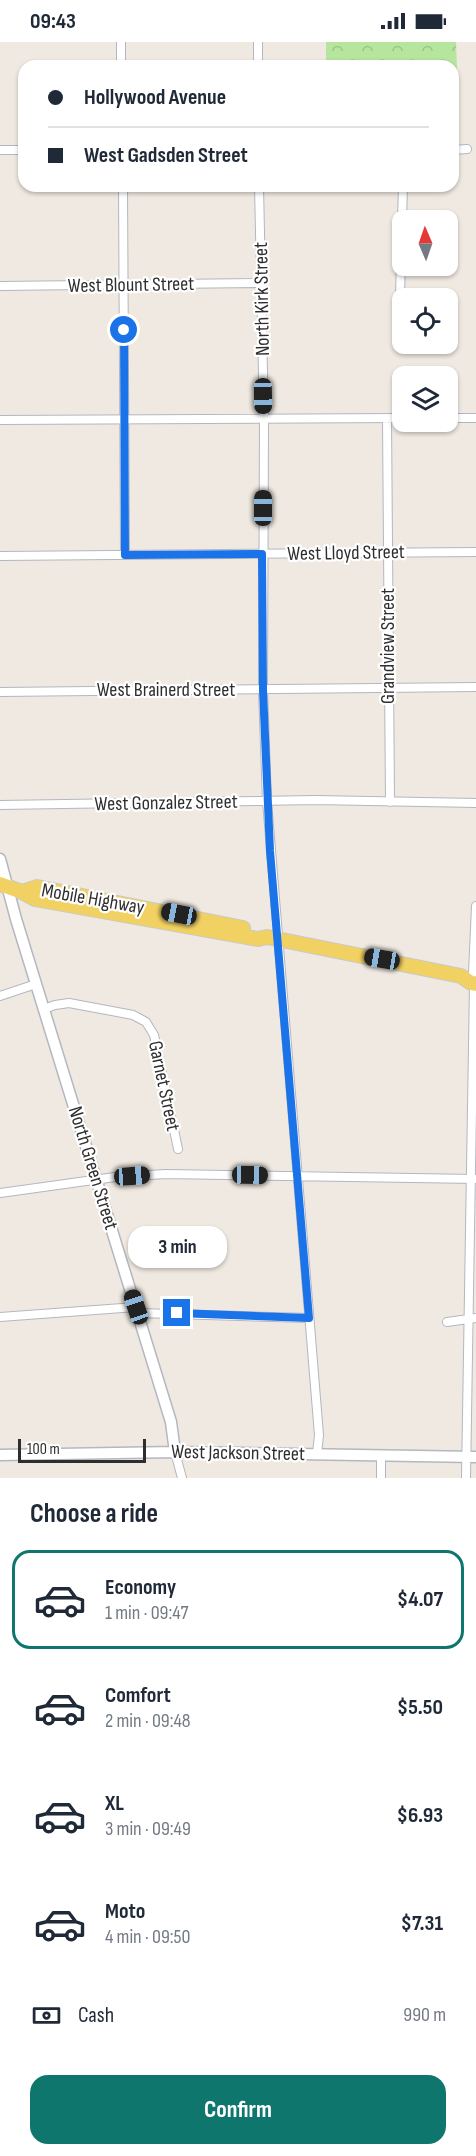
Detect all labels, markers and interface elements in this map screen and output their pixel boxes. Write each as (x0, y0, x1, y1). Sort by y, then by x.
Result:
text: 09:43 (30, 8, 76, 35)
text: Hollywood Avenue (84, 84, 226, 111)
text: West Gadsden Street (84, 142, 248, 169)
north arrow (392, 210, 458, 276)
map controls (392, 210, 458, 432)
street label: North Kirk Street (249, 242, 275, 356)
street label: West Blount Street (67, 272, 195, 298)
button: locate (392, 288, 458, 354)
route start (110, 316, 137, 343)
button: layers (392, 366, 458, 432)
car (254, 378, 272, 414)
car (254, 490, 272, 526)
street label: West Lloyd Street (287, 540, 405, 566)
street label: Grandview Street (376, 588, 400, 704)
street label: West Brainerd Street (97, 678, 235, 702)
street label: West Gonzalez Street (94, 790, 238, 816)
street label: Mobile Highway (40, 878, 146, 920)
car (160, 902, 198, 926)
car (363, 947, 401, 971)
street label: Garnet Street (143, 1039, 185, 1133)
street label: North Green Street (63, 1103, 123, 1233)
car (113, 1166, 151, 1186)
car (232, 1166, 268, 1184)
callout: 3 min (128, 1226, 226, 1268)
text: 3 min (158, 1235, 197, 1259)
car (122, 1287, 150, 1327)
route end (163, 1299, 190, 1326)
scale bar (18, 1436, 146, 1464)
text: 100 m (27, 1440, 60, 1459)
street label: West Jackson Street (171, 1440, 305, 1466)
text: Choose a ride (30, 1498, 158, 1530)
icon: car (33, 1573, 87, 1627)
text: Economy (105, 1574, 176, 1601)
text: $4.07 (397, 1586, 443, 1613)
text: 1 min · 09:47 (105, 1601, 188, 1625)
icon: car (33, 1681, 87, 1735)
text: Comfort (105, 1682, 171, 1709)
text: $5.50 (397, 1694, 443, 1721)
text: 2 min · 09:48 (105, 1709, 191, 1733)
icon: car (33, 1789, 87, 1843)
text: XL (105, 1790, 124, 1817)
text: $6.93 (397, 1802, 443, 1829)
text: 3 min · 09:49 (105, 1817, 191, 1841)
icon: car (33, 1897, 87, 1951)
text: Moto (105, 1898, 145, 1925)
text: $7.31 (401, 1910, 443, 1937)
text: 4 min · 09:50 (105, 1925, 191, 1949)
icon: cash (30, 1999, 63, 2032)
text: Cash (78, 2002, 114, 2029)
text: 990 m (403, 2003, 446, 2027)
button: Confirm (30, 2075, 446, 2144)

